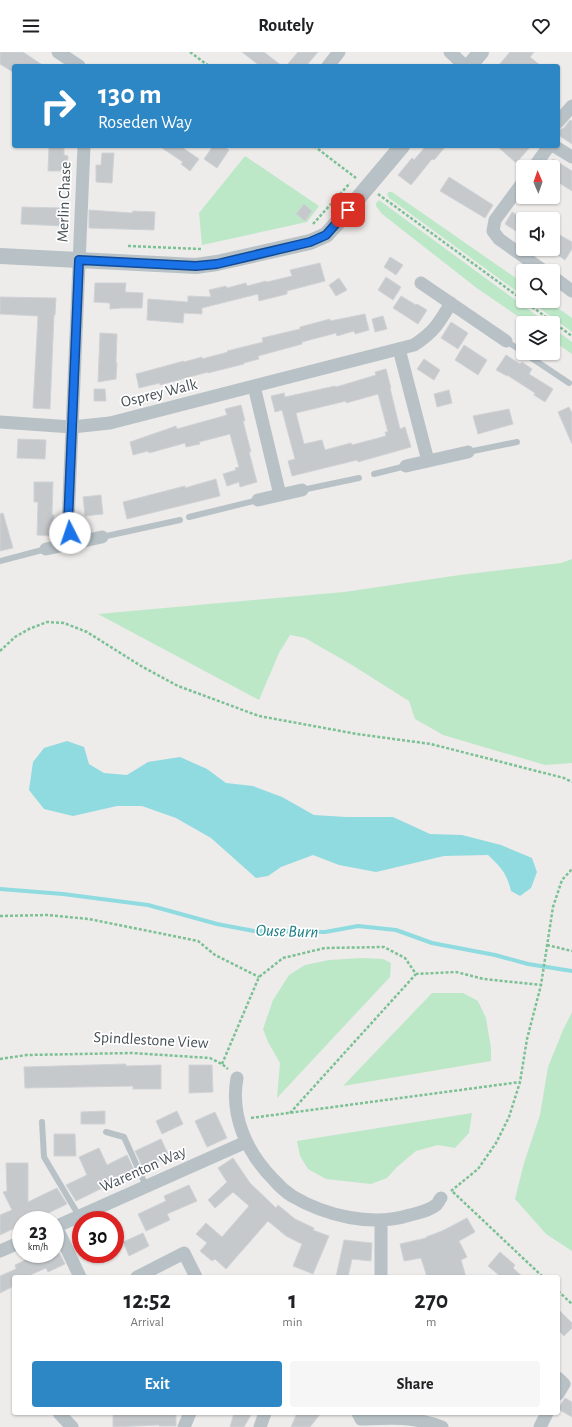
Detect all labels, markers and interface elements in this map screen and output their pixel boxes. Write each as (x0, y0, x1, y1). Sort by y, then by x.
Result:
icon: menu (20, 15, 42, 37)
icon: heart (530, 15, 552, 37)
text: Routely (258, 17, 314, 35)
icon: right (32, 80, 84, 132)
text: 130 m (98, 81, 162, 109)
text: Roseden Way (98, 114, 192, 132)
north arrow (516, 160, 560, 204)
map controls (516, 160, 560, 360)
street label: Merlin Chase (55, 161, 73, 243)
pin (331, 193, 365, 227)
icon: arrive (337, 199, 359, 221)
button: sound (516, 212, 560, 256)
button: search (516, 264, 560, 308)
button: layers (516, 316, 560, 360)
street label: Osprey Walk (119, 376, 200, 411)
position arrow (49, 512, 91, 554)
water label: Ouse Burn (255, 921, 319, 941)
street label: Spindlestone View (93, 1029, 209, 1051)
street label: Warenton Way (98, 1143, 189, 1196)
speed limit sign: 30 (72, 1211, 124, 1263)
text: 23 (29, 1222, 47, 1242)
text: km/h (28, 1242, 48, 1252)
text: 12:52 (124, 1289, 171, 1313)
text: 1 (288, 1289, 297, 1313)
text: 270 (414, 1289, 448, 1313)
text: Arrival (130, 1316, 164, 1329)
text: min (282, 1316, 303, 1329)
text: m (426, 1316, 436, 1329)
button: Exit (32, 1361, 282, 1407)
button: Share (290, 1361, 540, 1407)

